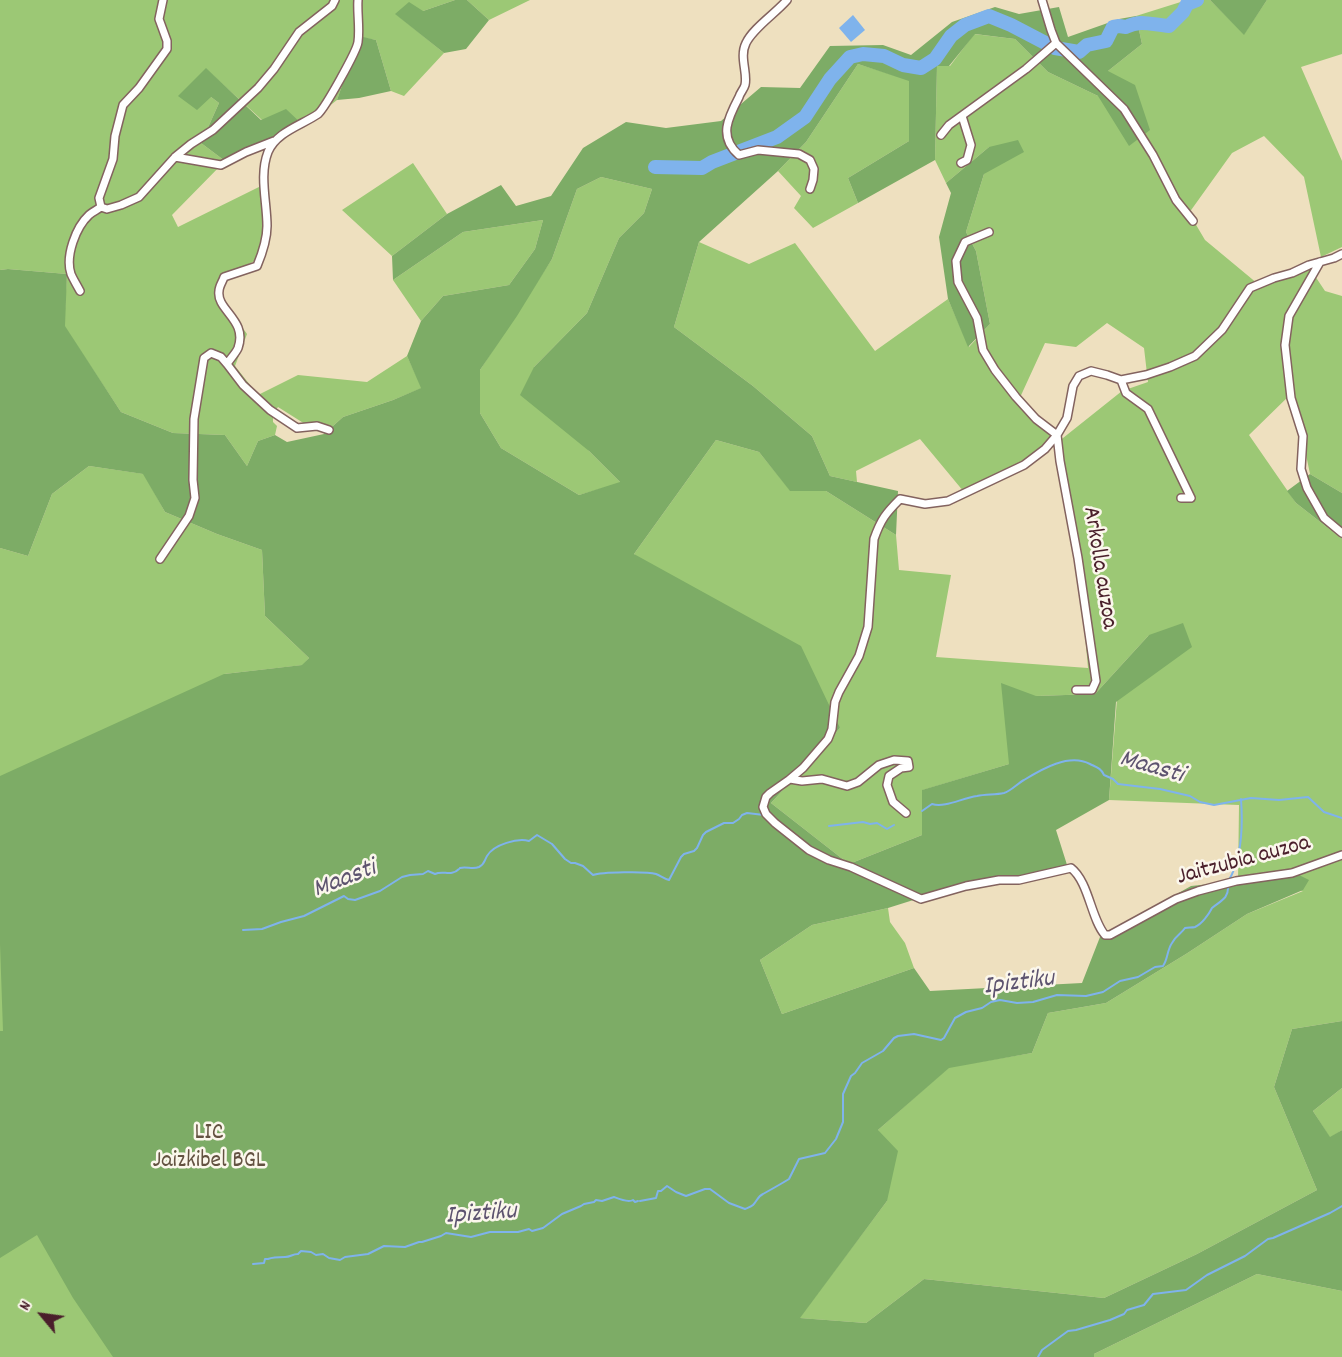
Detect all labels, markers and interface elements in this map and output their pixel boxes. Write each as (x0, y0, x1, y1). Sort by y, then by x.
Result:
street label: Arkolla auzoa (1074, 505, 1122, 631)
water label: Maasti (1115, 745, 1187, 793)
street label: Jaitzubia auzoa (1174, 830, 1314, 894)
water label: Maasti (309, 855, 381, 907)
water label: Ipiztiku (982, 965, 1056, 1005)
park label: LIC Jaizkibel BGL (152, 1121, 266, 1177)
water label: Ipiztiku (445, 1198, 517, 1234)
north arrow (12, 1285, 72, 1345)
text: N (14, 1297, 38, 1315)

